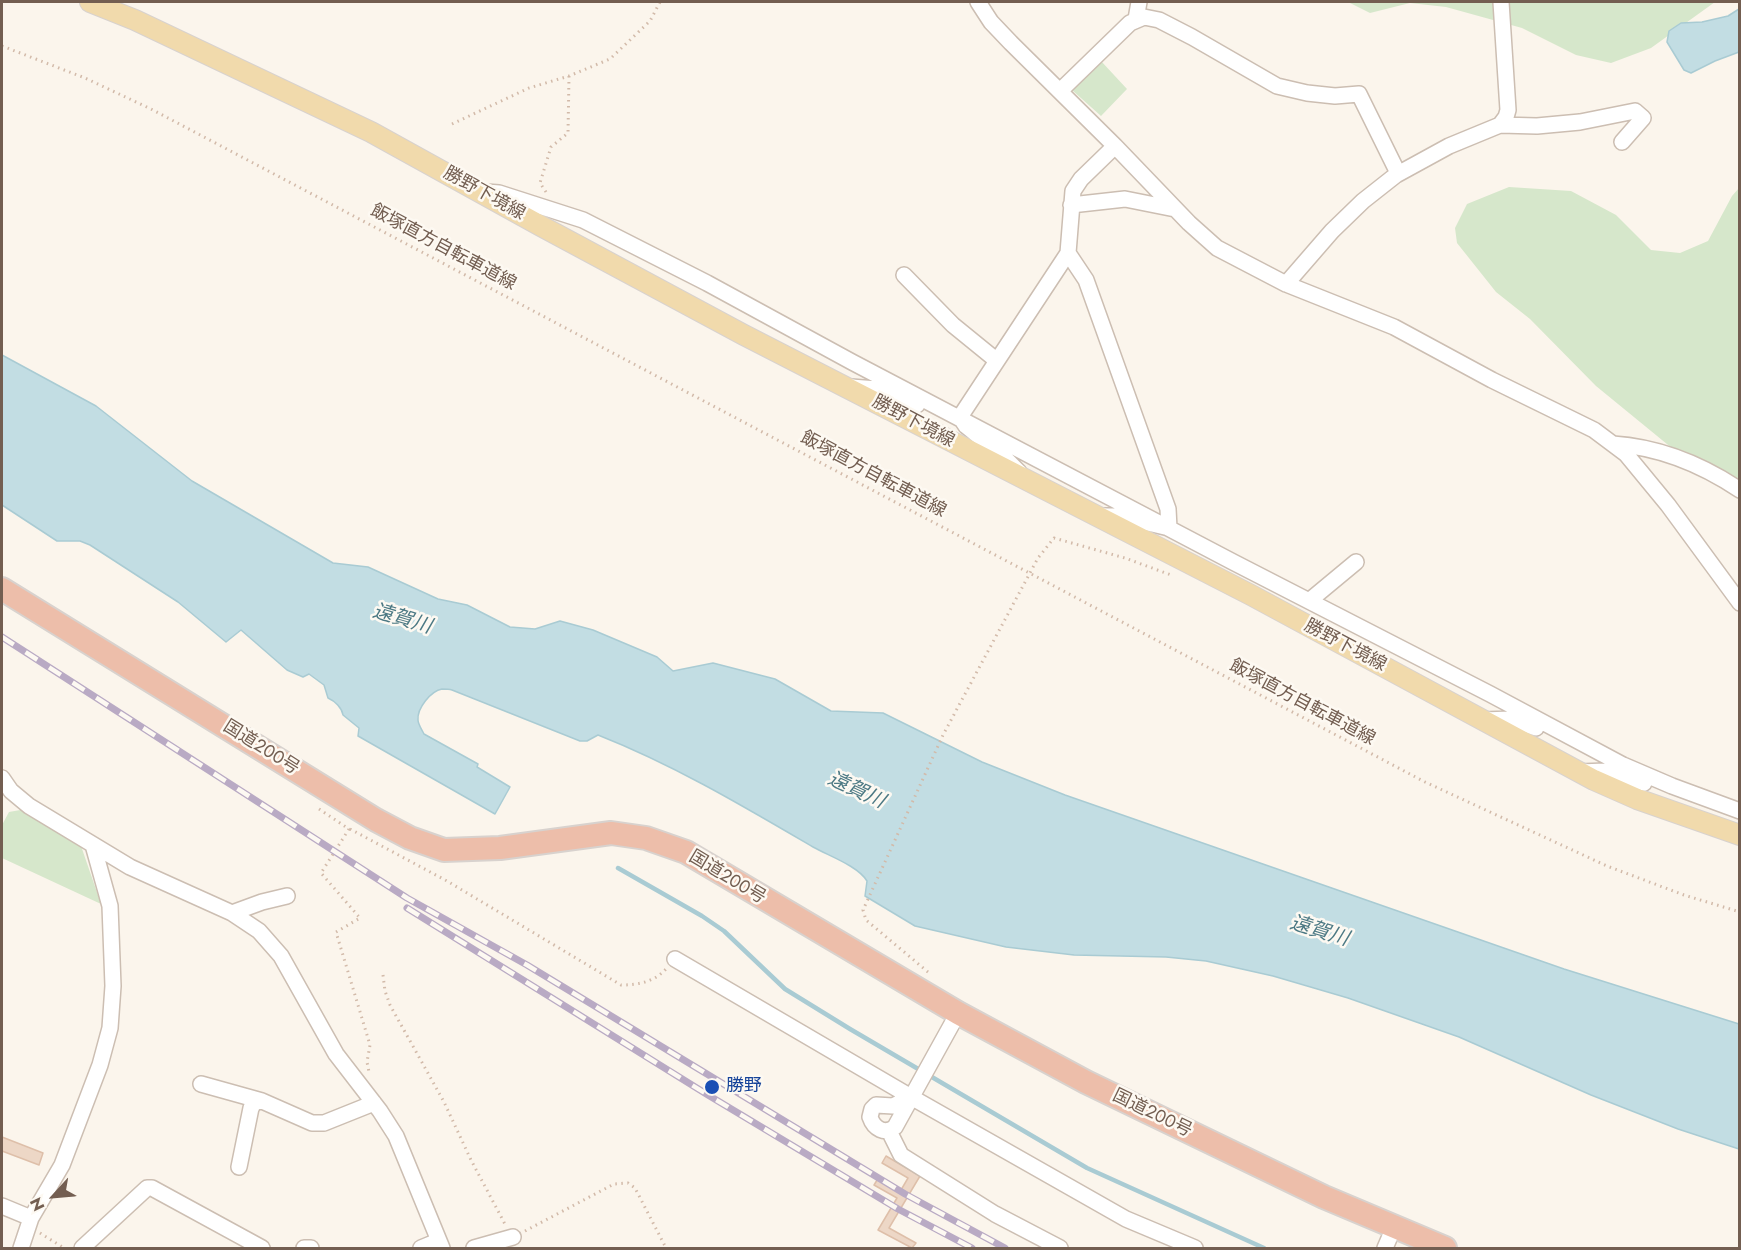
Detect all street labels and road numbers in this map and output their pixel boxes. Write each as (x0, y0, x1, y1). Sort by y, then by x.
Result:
street label: 勝野下境線 (439, 163, 529, 225)
street label: 飯塚直方自転車道線 (366, 200, 520, 296)
street label: 勝野下境線 (868, 391, 958, 453)
street label: 飯塚直方自転車道線 (796, 427, 950, 523)
street label: 勝野下境線 (1300, 615, 1390, 677)
street label: 飯塚直方自転車道線 (1225, 655, 1379, 751)
street label: 国道200号 (219, 716, 303, 780)
street label: 国道200号 (685, 847, 769, 909)
street label: 国道200号 (1109, 1085, 1195, 1143)

